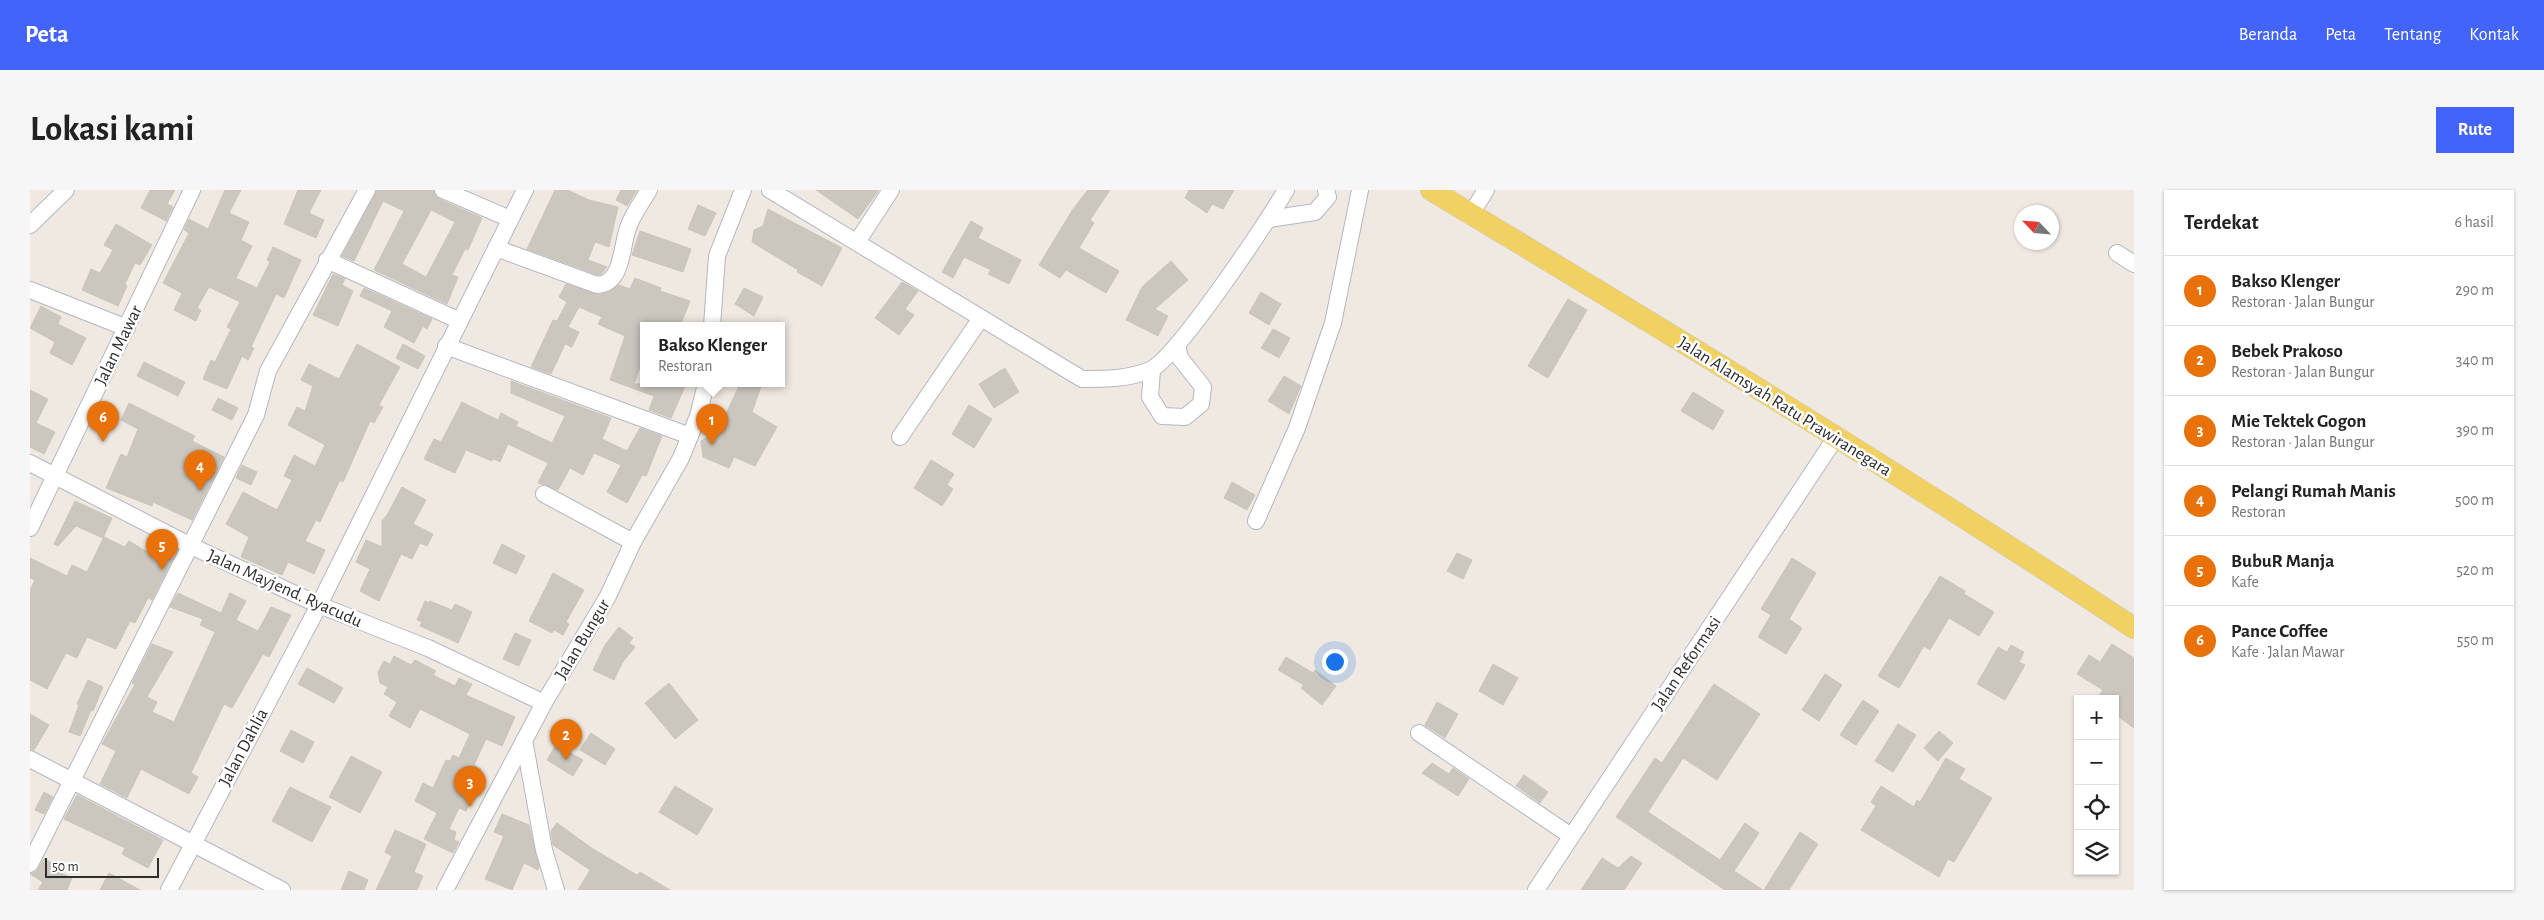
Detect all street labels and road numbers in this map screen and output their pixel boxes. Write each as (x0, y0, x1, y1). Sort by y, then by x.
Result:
street label: Jalan Mawar (92, 303, 146, 388)
street label: Jalan Alamsyah Ratu Prawiranegara (1675, 334, 1894, 480)
street label: Jalan Mayjend. Ryacudu (205, 547, 364, 631)
street label: Jalan Bungur (552, 596, 614, 683)
street label: Jalan Reformasi (1649, 613, 1725, 714)
street label: Jalan Dahlia (216, 706, 272, 789)

